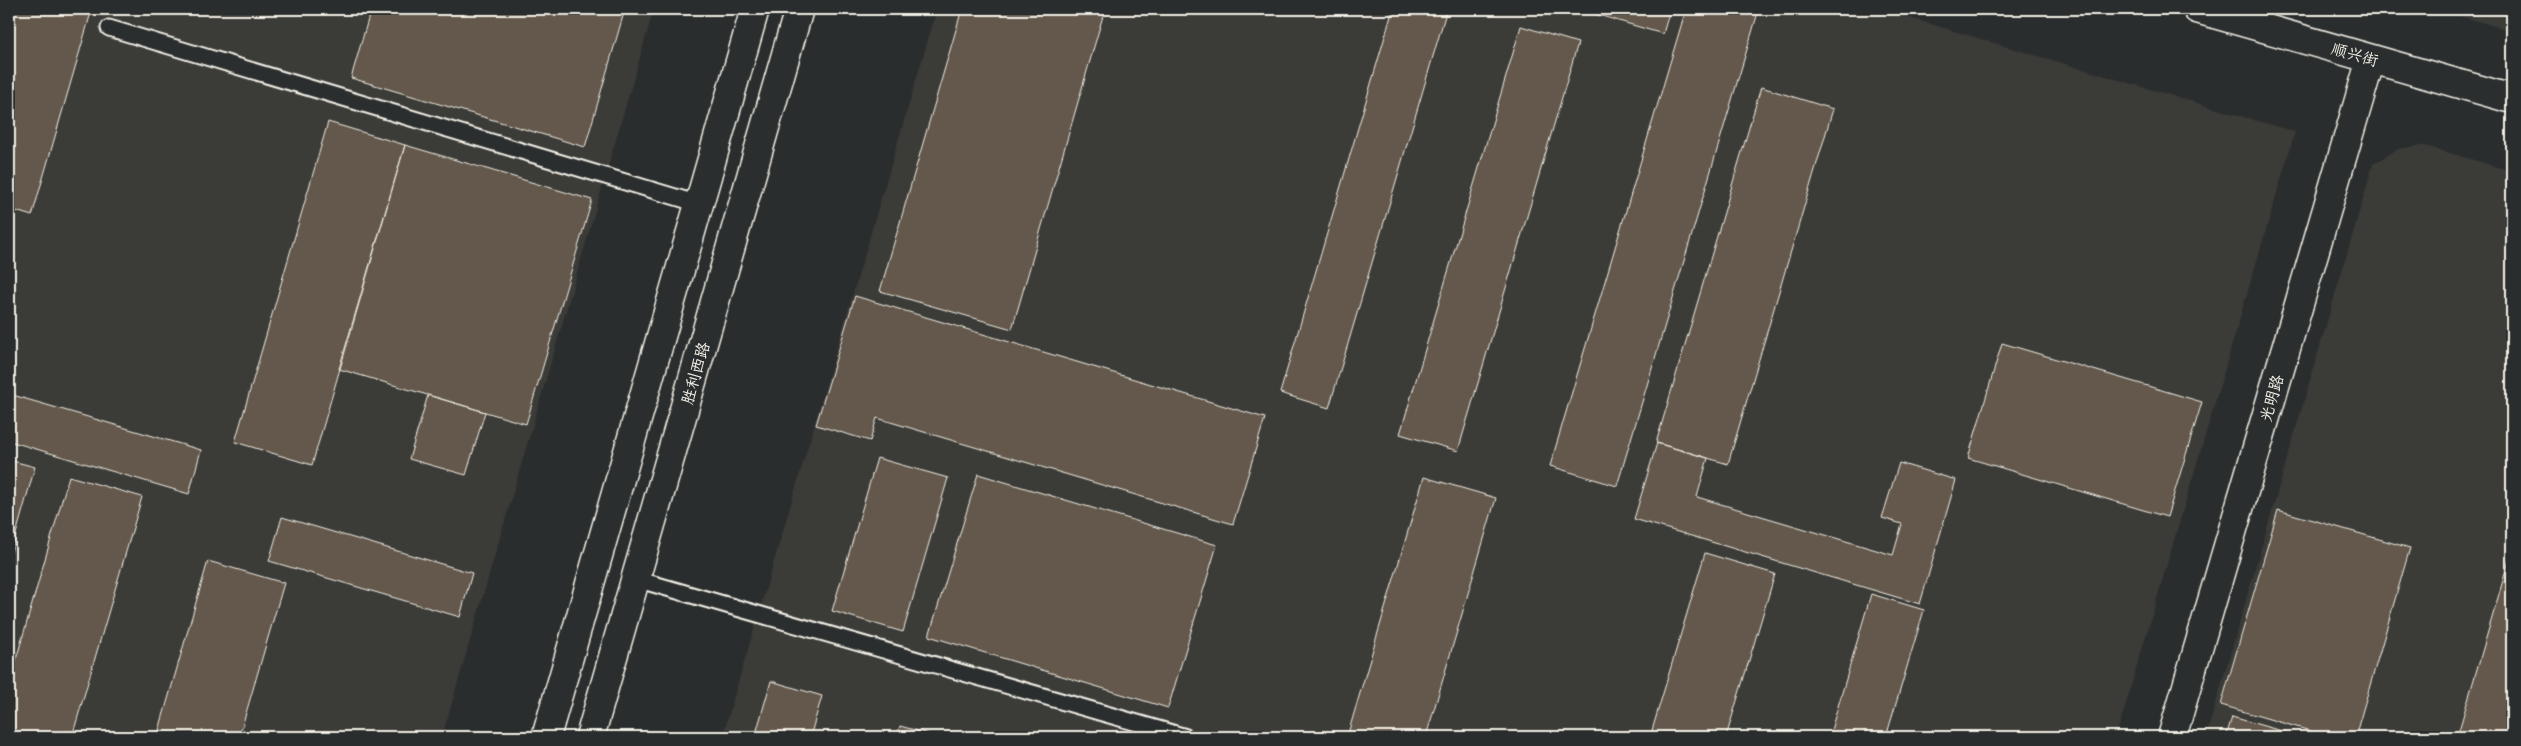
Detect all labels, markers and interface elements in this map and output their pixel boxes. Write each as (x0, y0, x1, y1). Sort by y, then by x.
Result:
street label: 顺兴街 (2329, 37, 2381, 71)
street label: 胜利西路 (676, 339, 714, 407)
street label: 光明路 (2254, 372, 2288, 424)

